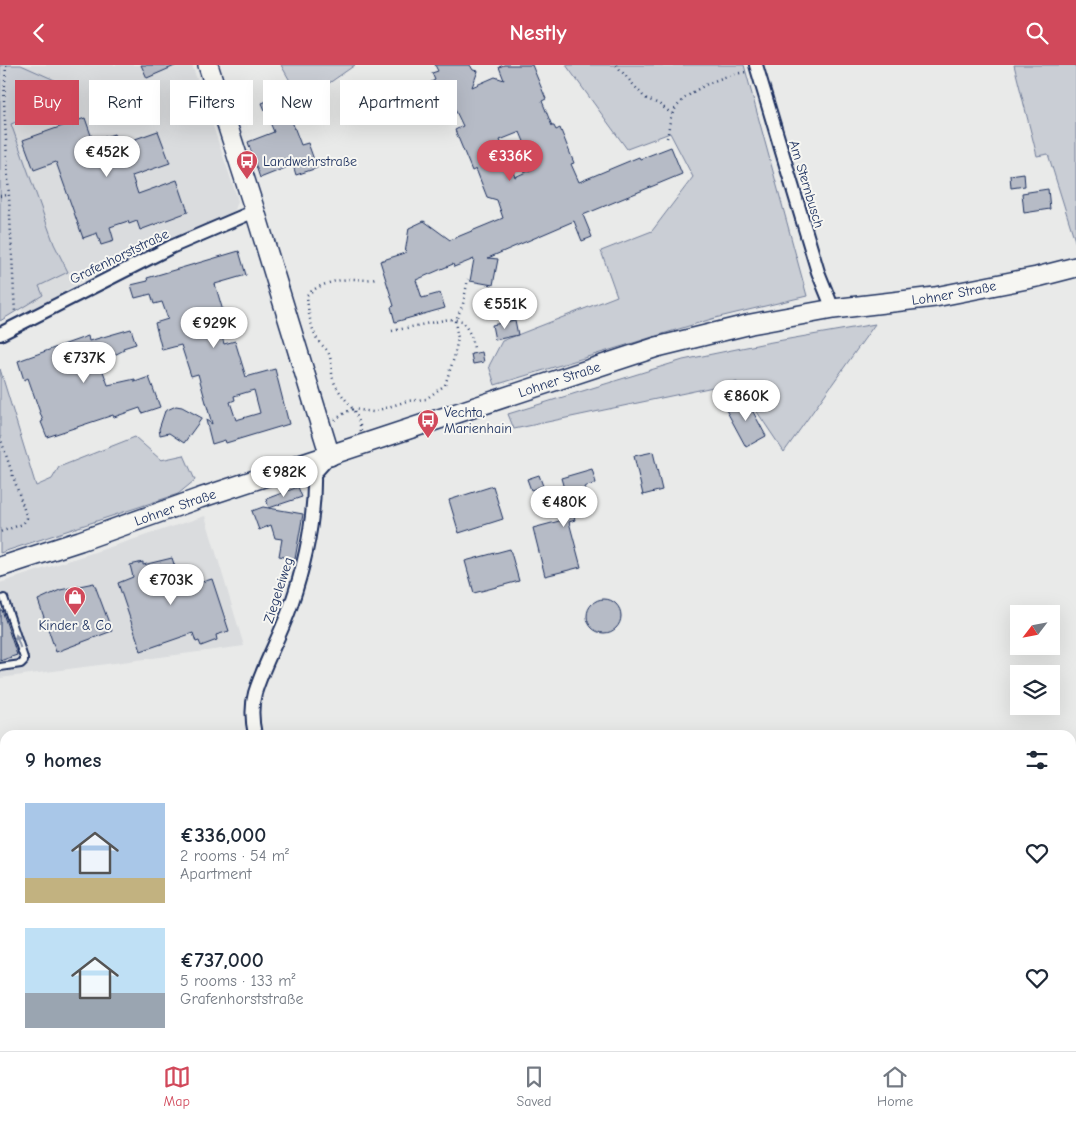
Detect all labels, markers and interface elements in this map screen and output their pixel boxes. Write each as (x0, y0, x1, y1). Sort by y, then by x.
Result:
icon: back (25, 19, 53, 47)
icon: search (1023, 19, 1051, 47)
text: Nestly (510, 20, 566, 46)
chip: Buy (15, 80, 79, 125)
chip: Rent (89, 80, 160, 125)
chip: Filters (170, 80, 253, 125)
chip: New (263, 80, 330, 125)
chip: Apartment (340, 80, 457, 125)
pin: €452K (72, 135, 142, 178)
street label: Am Sternbusch (785, 138, 828, 230)
pin: €336K (475, 139, 545, 182)
text: €452K (85, 143, 129, 161)
text: €336K (488, 147, 532, 165)
bus stop icon: Landwehrstraße (235, 149, 259, 180)
place label: Landwehrstraße (263, 153, 357, 170)
street label: Grafenhorststraße (67, 225, 171, 288)
street label: Lohner Straße (911, 277, 998, 309)
pin: €551K (470, 287, 540, 330)
text: €551K (483, 295, 527, 313)
pin: €929K (179, 307, 249, 349)
text: €929K (192, 314, 236, 332)
pin: €737K (49, 341, 119, 384)
text: €737K (63, 349, 105, 367)
street label: Lohner Straße (516, 358, 603, 401)
pin: €860K (711, 379, 781, 422)
text: €860K (723, 387, 769, 405)
place label: Vechta, Marienhain (444, 404, 512, 437)
bus stop icon: Vechta, Marienhain (416, 408, 440, 439)
pin: €982K (249, 455, 319, 498)
text: €982K (262, 463, 306, 481)
street label: Lohner Straße (132, 485, 218, 530)
pin: €480K (529, 485, 599, 528)
text: €480K (542, 493, 586, 511)
street label: Ziegeleiweg (260, 555, 297, 625)
pin: €703K (136, 563, 206, 606)
text: €703K (149, 571, 193, 589)
shop icon: Kinder & Co (63, 585, 87, 616)
north arrow (1010, 605, 1060, 655)
map controls (1010, 605, 1060, 715)
place label: Kinder & Co (38, 617, 112, 634)
one-way arrow (14, 634, 21, 649)
button: layers (1010, 665, 1060, 715)
icon: filters (1023, 746, 1051, 774)
text: 9 homes (25, 748, 101, 772)
icon: home (65, 823, 125, 883)
text: €336,000 (180, 823, 266, 847)
icon: heart (1023, 839, 1051, 867)
text: 2 rooms · 54 m² (180, 847, 289, 865)
text: Apartment (180, 865, 252, 883)
icon: home (65, 948, 125, 1008)
text: €737,000 (180, 948, 264, 972)
icon: heart (1023, 964, 1051, 992)
text: 5 rooms · 133 m² (180, 972, 296, 990)
text: Grafenhorststraße (180, 990, 303, 1008)
tab: Map (163, 1063, 191, 1110)
tab: Saved (516, 1063, 551, 1110)
tab: Home (877, 1063, 913, 1110)

